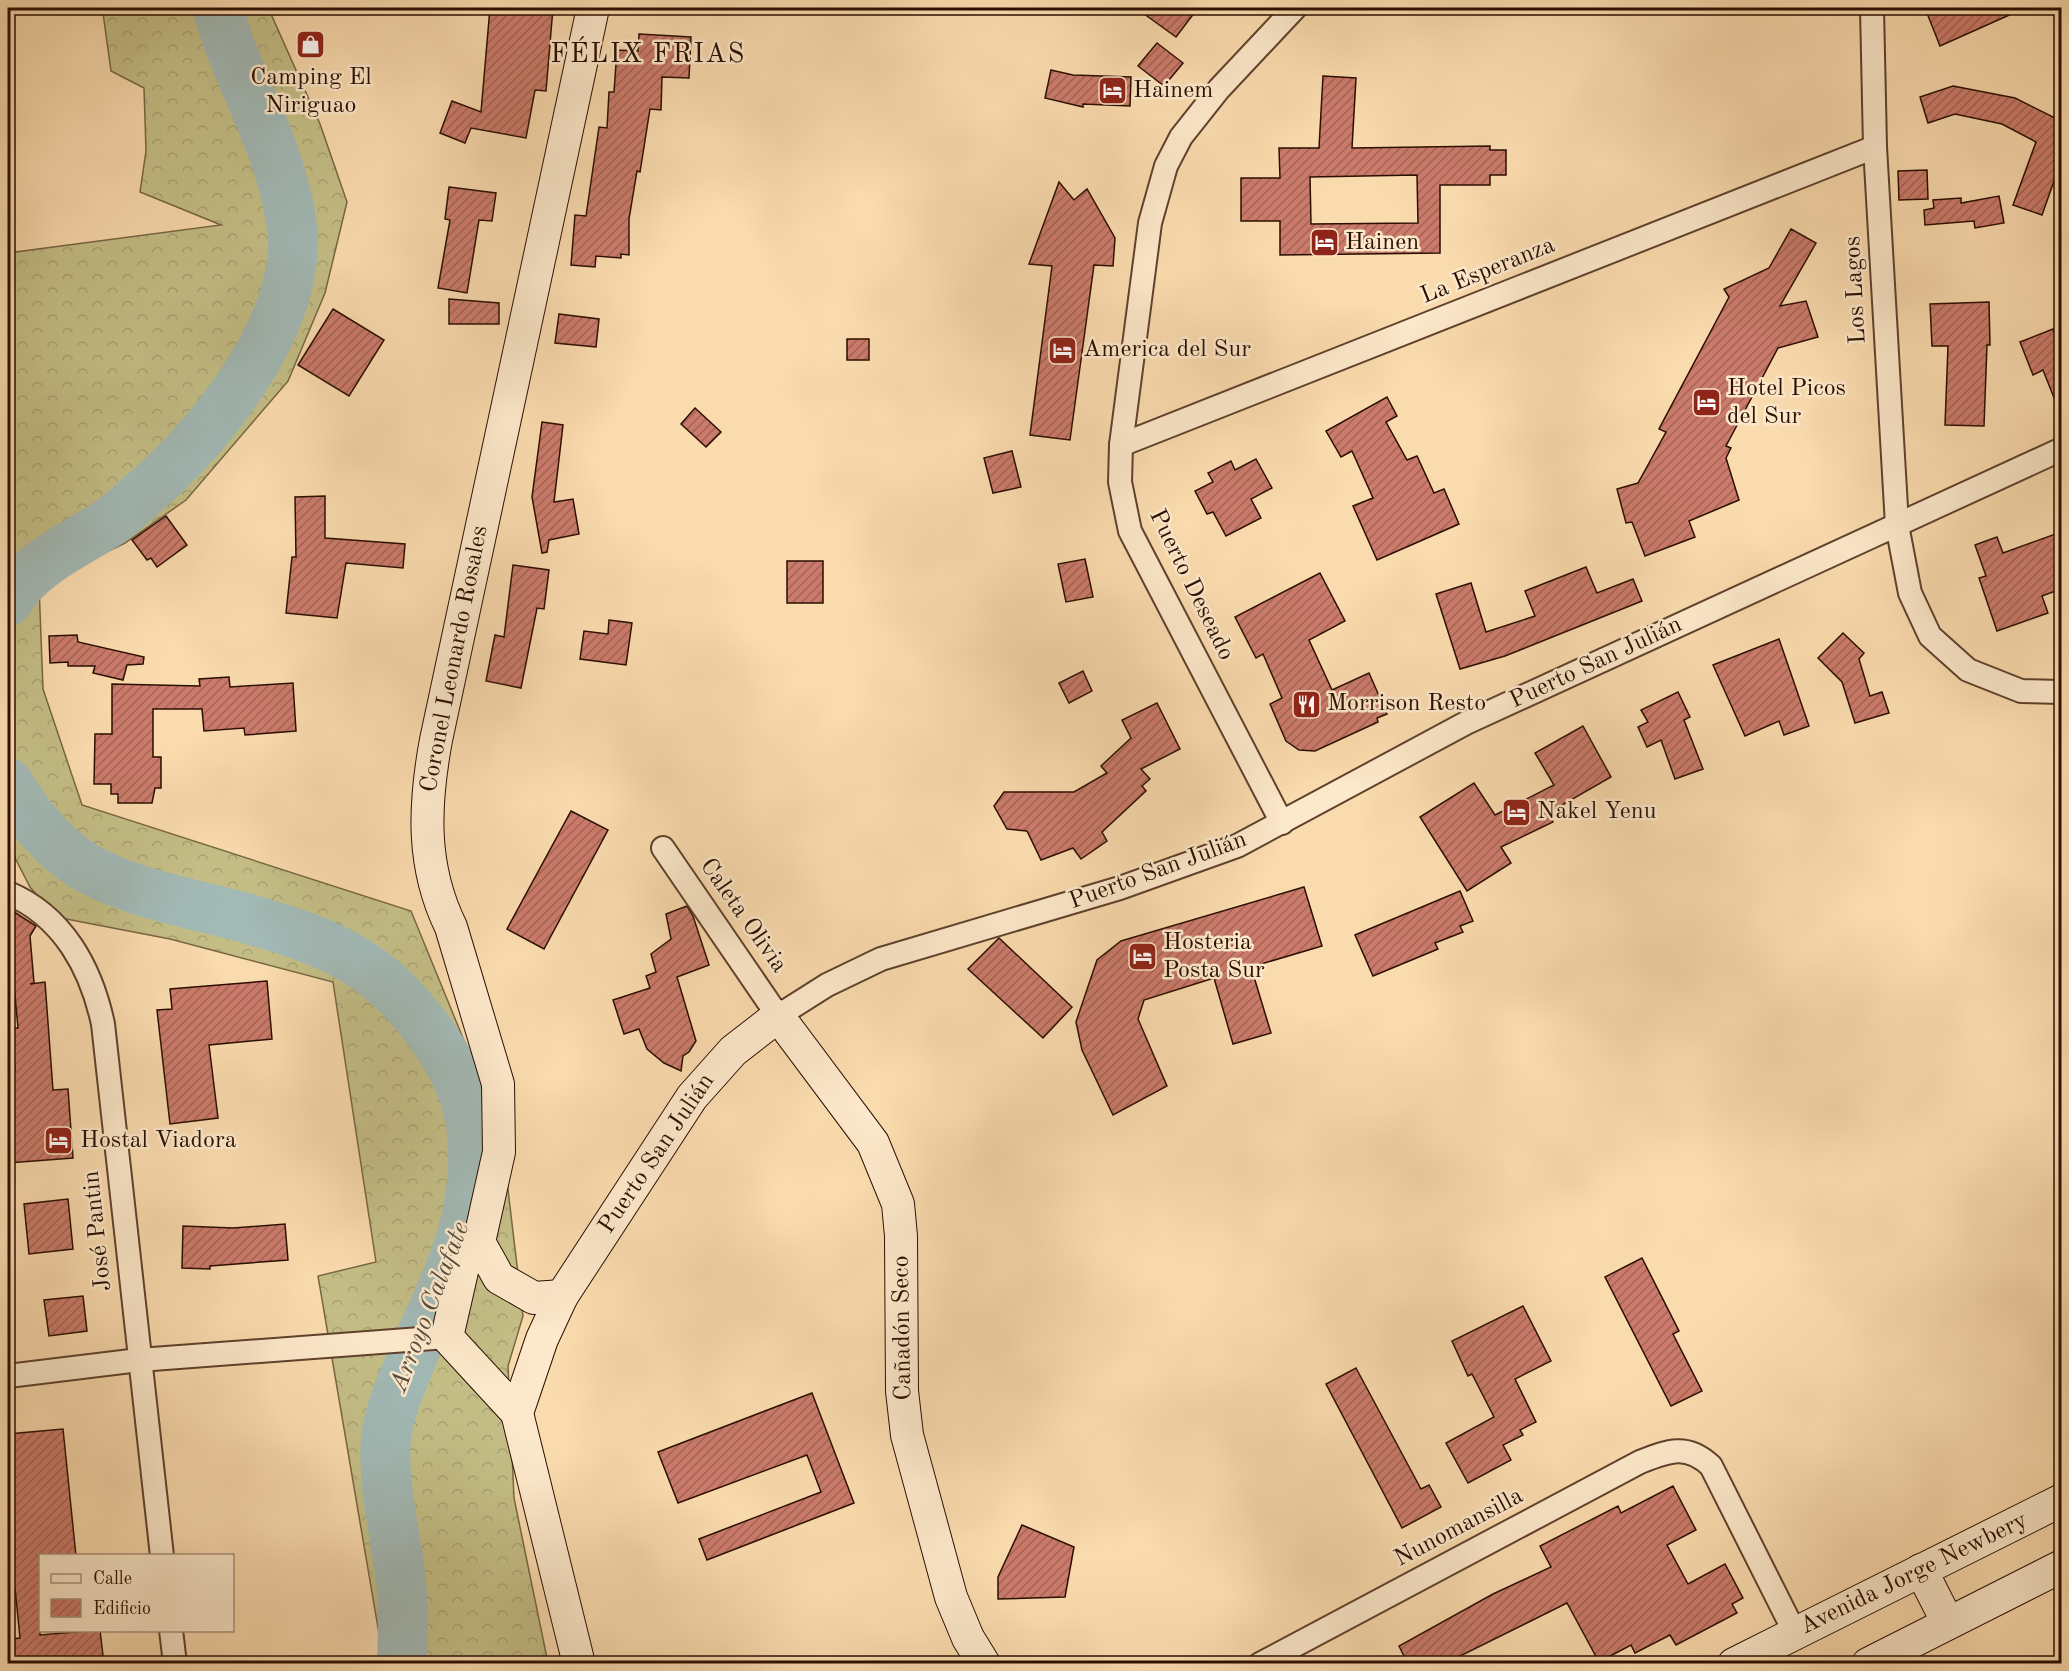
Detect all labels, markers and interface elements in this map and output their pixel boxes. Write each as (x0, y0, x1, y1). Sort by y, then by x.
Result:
shop icon: Camping El Niriguao (295, 29, 327, 61)
district label: FÉLIX FRIAS (550, 36, 746, 68)
place label: Camping El Niriguao (250, 66, 372, 118)
hotel icon: Hainem (1096, 75, 1128, 107)
place label: Hainem (1133, 79, 1213, 103)
hotel icon: Hainen (1308, 227, 1340, 259)
place label: Hainen (1345, 231, 1419, 255)
street label: La Esperanza (1418, 233, 1559, 309)
street label: Los Lagos (1841, 235, 1871, 345)
hotel icon: America del Sur (1046, 334, 1078, 366)
place label: America del Sur (1083, 338, 1251, 362)
place label: Hotel Picos del Sur (1727, 377, 1846, 429)
hotel icon: Hotel Picos del Sur (1690, 387, 1722, 419)
street label: Puerto Deseado (1144, 506, 1238, 664)
street label: Coronel Leonardo Rosales (417, 524, 493, 794)
street label: Puerto San Julián (1506, 613, 1686, 713)
restaurant icon: Morrison Resto (1290, 688, 1322, 720)
place label: Morrison Resto (1327, 692, 1486, 716)
hotel icon: Nakel Yenu (1500, 796, 1532, 828)
place label: Nakel Yenu (1537, 800, 1657, 824)
street label: Puerto San Julián (1066, 828, 1250, 914)
street label: Caleta Olivia (695, 855, 791, 978)
place label: Hosteria Posta Sur (1163, 931, 1265, 983)
hotel icon: Hosteria Posta Sur (1126, 941, 1158, 973)
street label: Puerto San Julián (595, 1070, 719, 1238)
hotel icon: Hostal Viadora (43, 1125, 75, 1157)
place label: Hostal Viadora (80, 1129, 237, 1153)
street label: José Pantin (80, 1170, 116, 1292)
water label: Arroyo Calafate (385, 1218, 474, 1398)
street label: Cañadón Seco (890, 1255, 916, 1401)
street label: Nunomansilla (1391, 1484, 1527, 1572)
street label: Avenida Jorge Newbery (1797, 1508, 2032, 1639)
legend (39, 1554, 234, 1632)
text: Calle (93, 1570, 132, 1588)
text: Edificio (93, 1600, 151, 1618)

